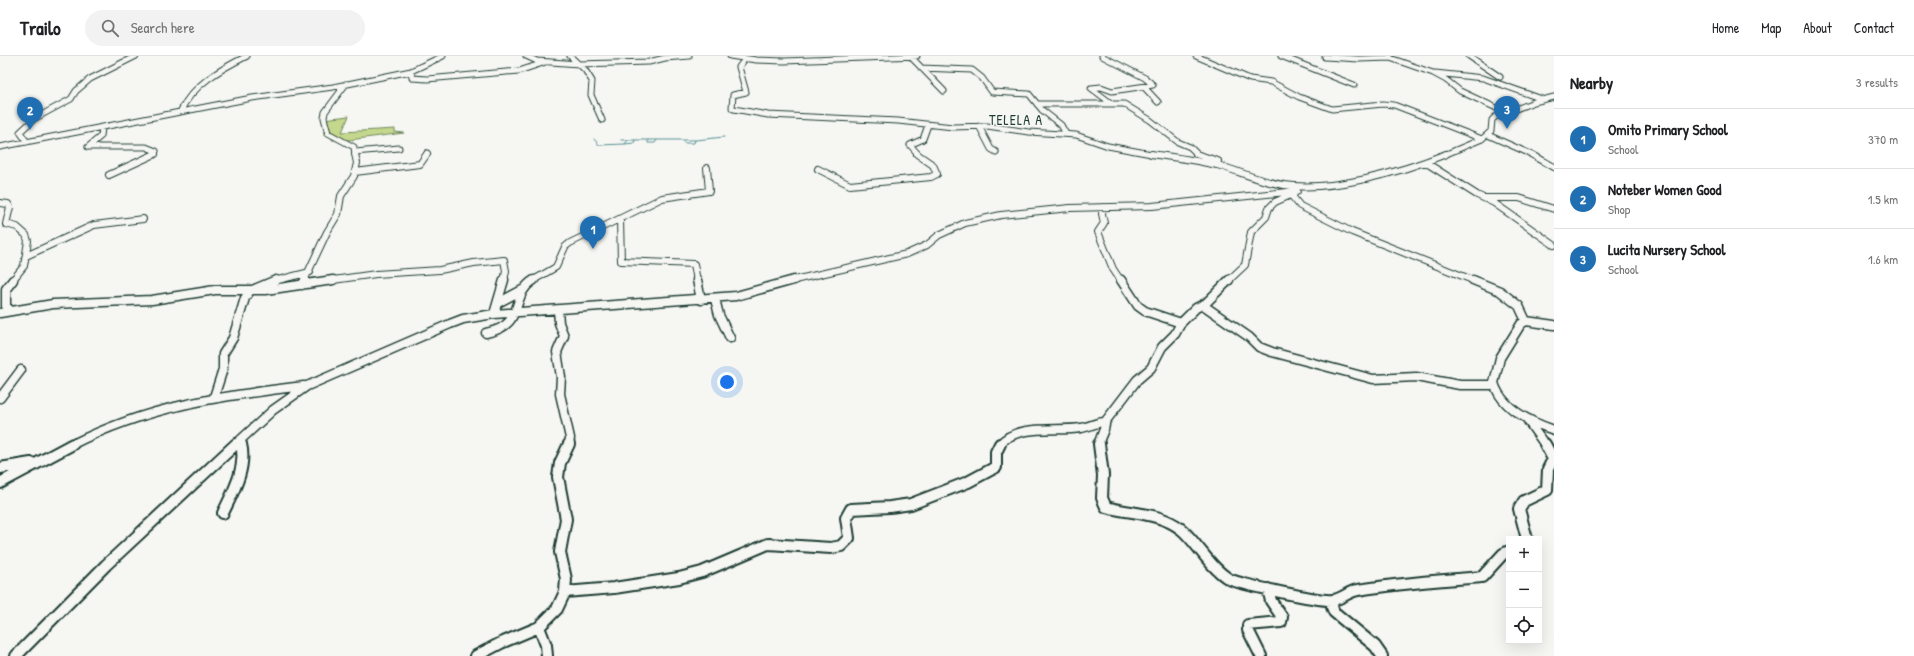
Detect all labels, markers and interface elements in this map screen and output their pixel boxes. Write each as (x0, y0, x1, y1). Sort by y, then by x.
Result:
search box (85, 10, 365, 46)
text: Trailo (20, 15, 61, 41)
icon: search (99, 17, 121, 39)
text: Search here (131, 17, 195, 38)
text: Home (1712, 18, 1739, 37)
text: Map (1761, 18, 1781, 37)
text: About (1803, 18, 1832, 37)
text: Contact (1854, 18, 1894, 37)
text: Nearby (1570, 71, 1613, 94)
text: 3 results (1856, 73, 1898, 91)
pin: 3 (1494, 96, 1520, 129)
pin: 2 (17, 97, 43, 130)
district label: TELELA A (989, 110, 1043, 129)
text: Omito Primary School (1608, 119, 1728, 140)
text: 1 (1581, 130, 1585, 148)
text: 370 m (1868, 130, 1898, 148)
text: School (1608, 140, 1638, 158)
text: Noteber Women Good (1608, 179, 1721, 200)
text: 2 (1580, 190, 1586, 208)
text: 1.5 km (1868, 190, 1898, 208)
text: Shop (1608, 200, 1630, 218)
pin: 1 (580, 216, 606, 249)
text: Lucita Nursery School (1608, 239, 1725, 260)
text: 3 (1580, 250, 1586, 268)
text: 1.6 km (1868, 250, 1898, 268)
text: School (1608, 260, 1638, 278)
your location (717, 372, 737, 392)
map controls (1506, 536, 1542, 644)
button: + (1506, 536, 1542, 572)
button: − (1506, 572, 1542, 608)
button: locate (1506, 608, 1542, 644)

